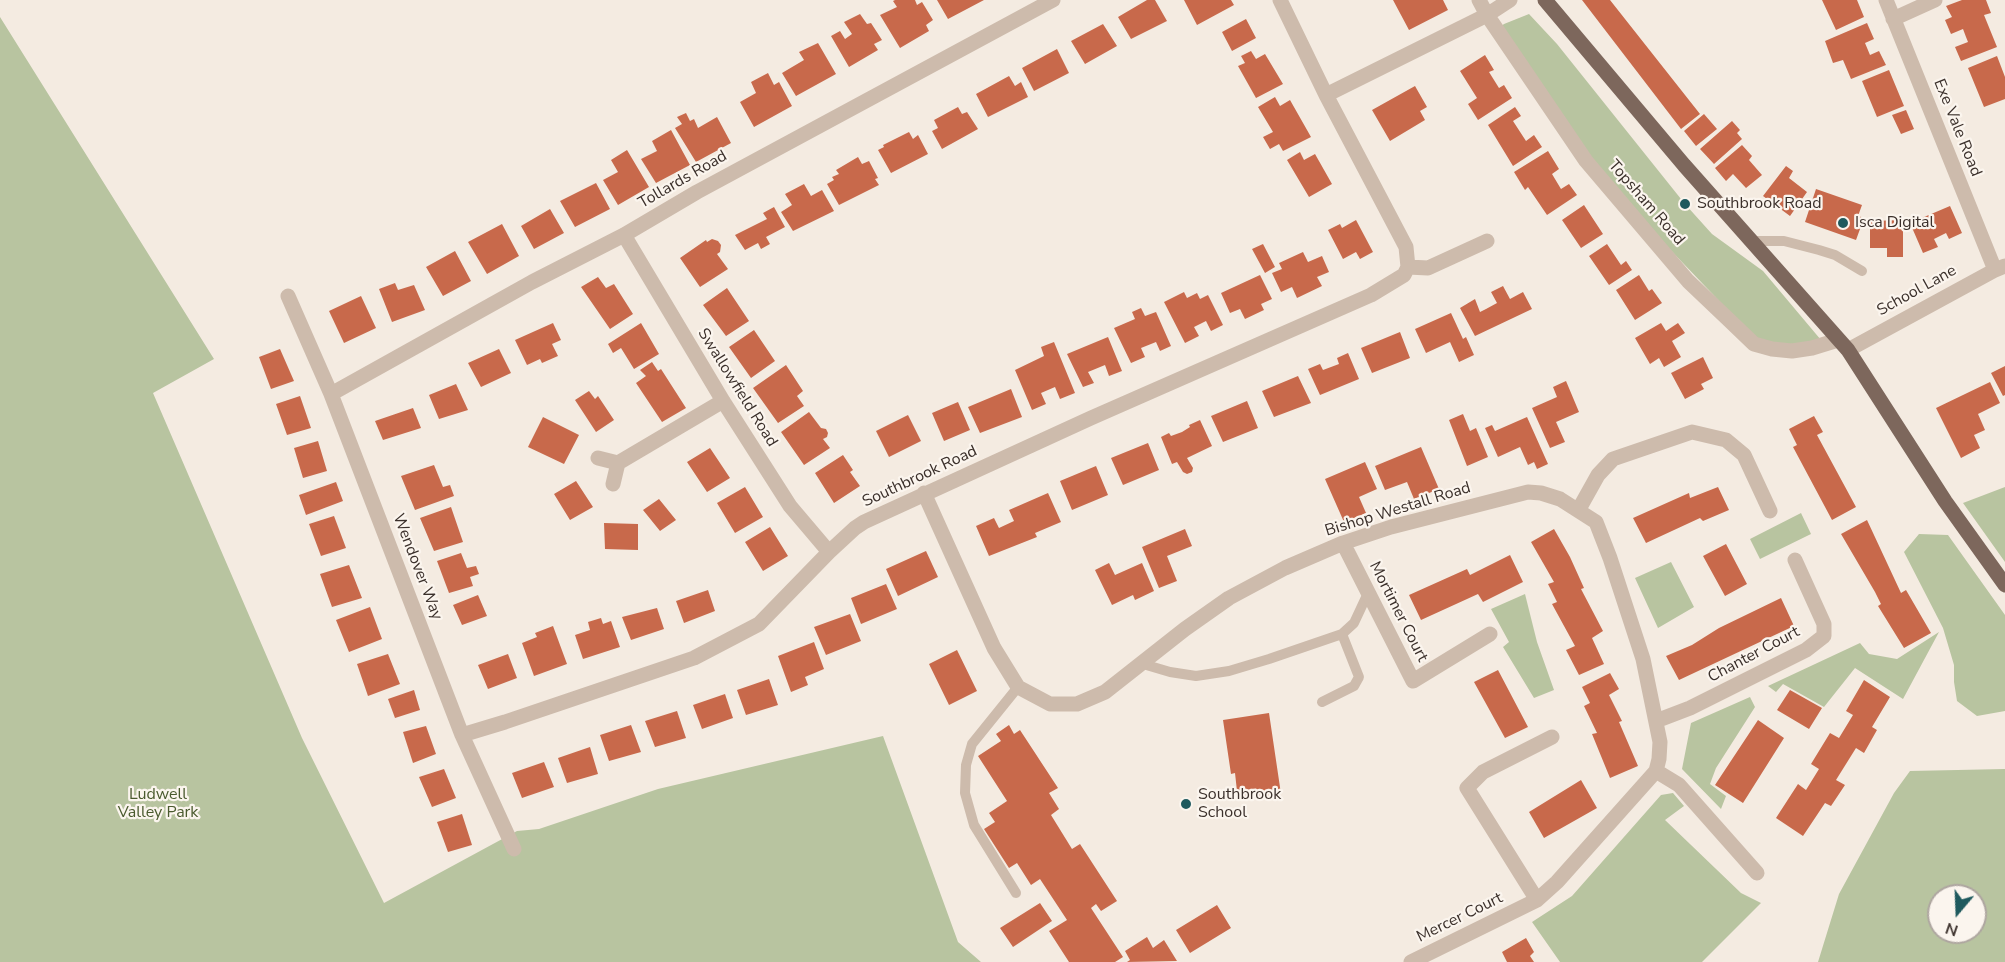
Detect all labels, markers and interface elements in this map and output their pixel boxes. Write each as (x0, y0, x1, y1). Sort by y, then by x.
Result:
street label: Exe Vale Road (1929, 77, 1985, 179)
street label: Tollards Road (635, 147, 731, 213)
street label: Topsham Road (1604, 156, 1688, 250)
place label: Southbrook Road (1697, 194, 1821, 214)
marker: Southbrook Road (1678, 197, 1692, 211)
place label: Isca Digital (1855, 213, 1934, 233)
marker: Isca Digital (1836, 216, 1850, 230)
street label: School Lane (1874, 261, 1960, 321)
street label: Swallowfield Road (693, 325, 781, 451)
street label: Southbrook Road (860, 442, 980, 512)
street label: Bishop Westall Road (1323, 479, 1473, 541)
street label: Wendover Way (388, 511, 446, 623)
street label: Mortimer Court (1364, 559, 1432, 665)
street label: Chanter Court (1705, 623, 1803, 687)
park label: Ludwell Valley Park (118, 785, 198, 823)
place label: Southbrook School (1198, 785, 1281, 823)
marker: Southbrook School (1179, 797, 1193, 811)
north arrow (1927, 884, 1987, 944)
street label: Mercer Court (1414, 889, 1506, 947)
text: N (1943, 917, 1961, 941)

